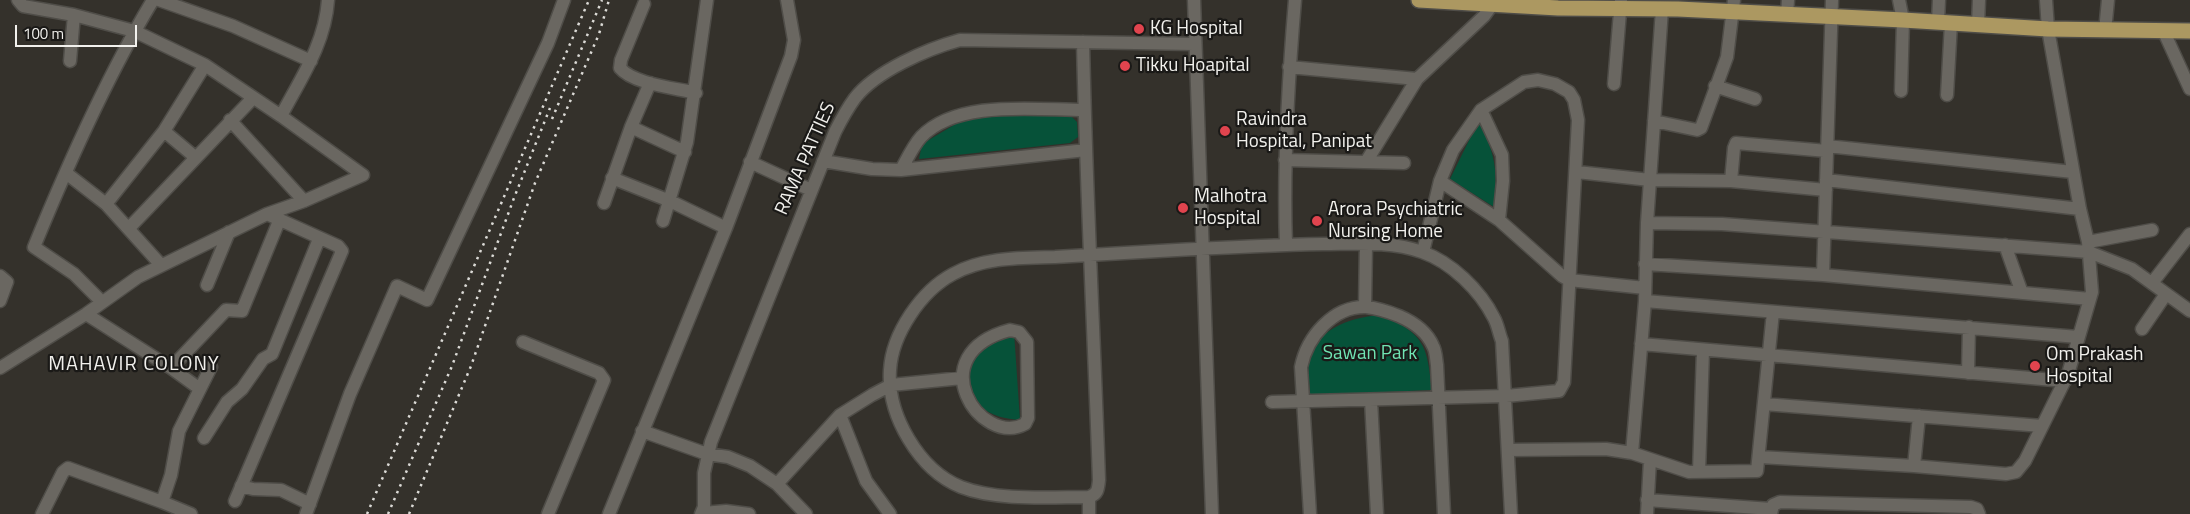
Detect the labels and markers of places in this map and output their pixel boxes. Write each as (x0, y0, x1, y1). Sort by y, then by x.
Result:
place label: KG Hospital (1150, 18, 1243, 40)
marker: KG Hospital (1132, 22, 1146, 36)
place label: Tikku Hoapital (1136, 55, 1250, 77)
marker: Tikku Hoapital (1118, 59, 1132, 73)
place label: Ravindra Hospital, Panipat (1236, 109, 1372, 153)
marker: Ravindra Hospital, Panipat (1218, 124, 1232, 138)
place label: Malhotra Hospital (1194, 186, 1267, 230)
place label: Arora Psychiatric Nursing Home (1328, 199, 1463, 243)
marker: Malhotra Hospital (1176, 201, 1190, 215)
marker: Arora Psychiatric Nursing Home (1310, 214, 1324, 228)
place label: Om Prakash Hospital (2046, 344, 2144, 388)
marker: Om Prakash Hospital (2028, 359, 2042, 373)

